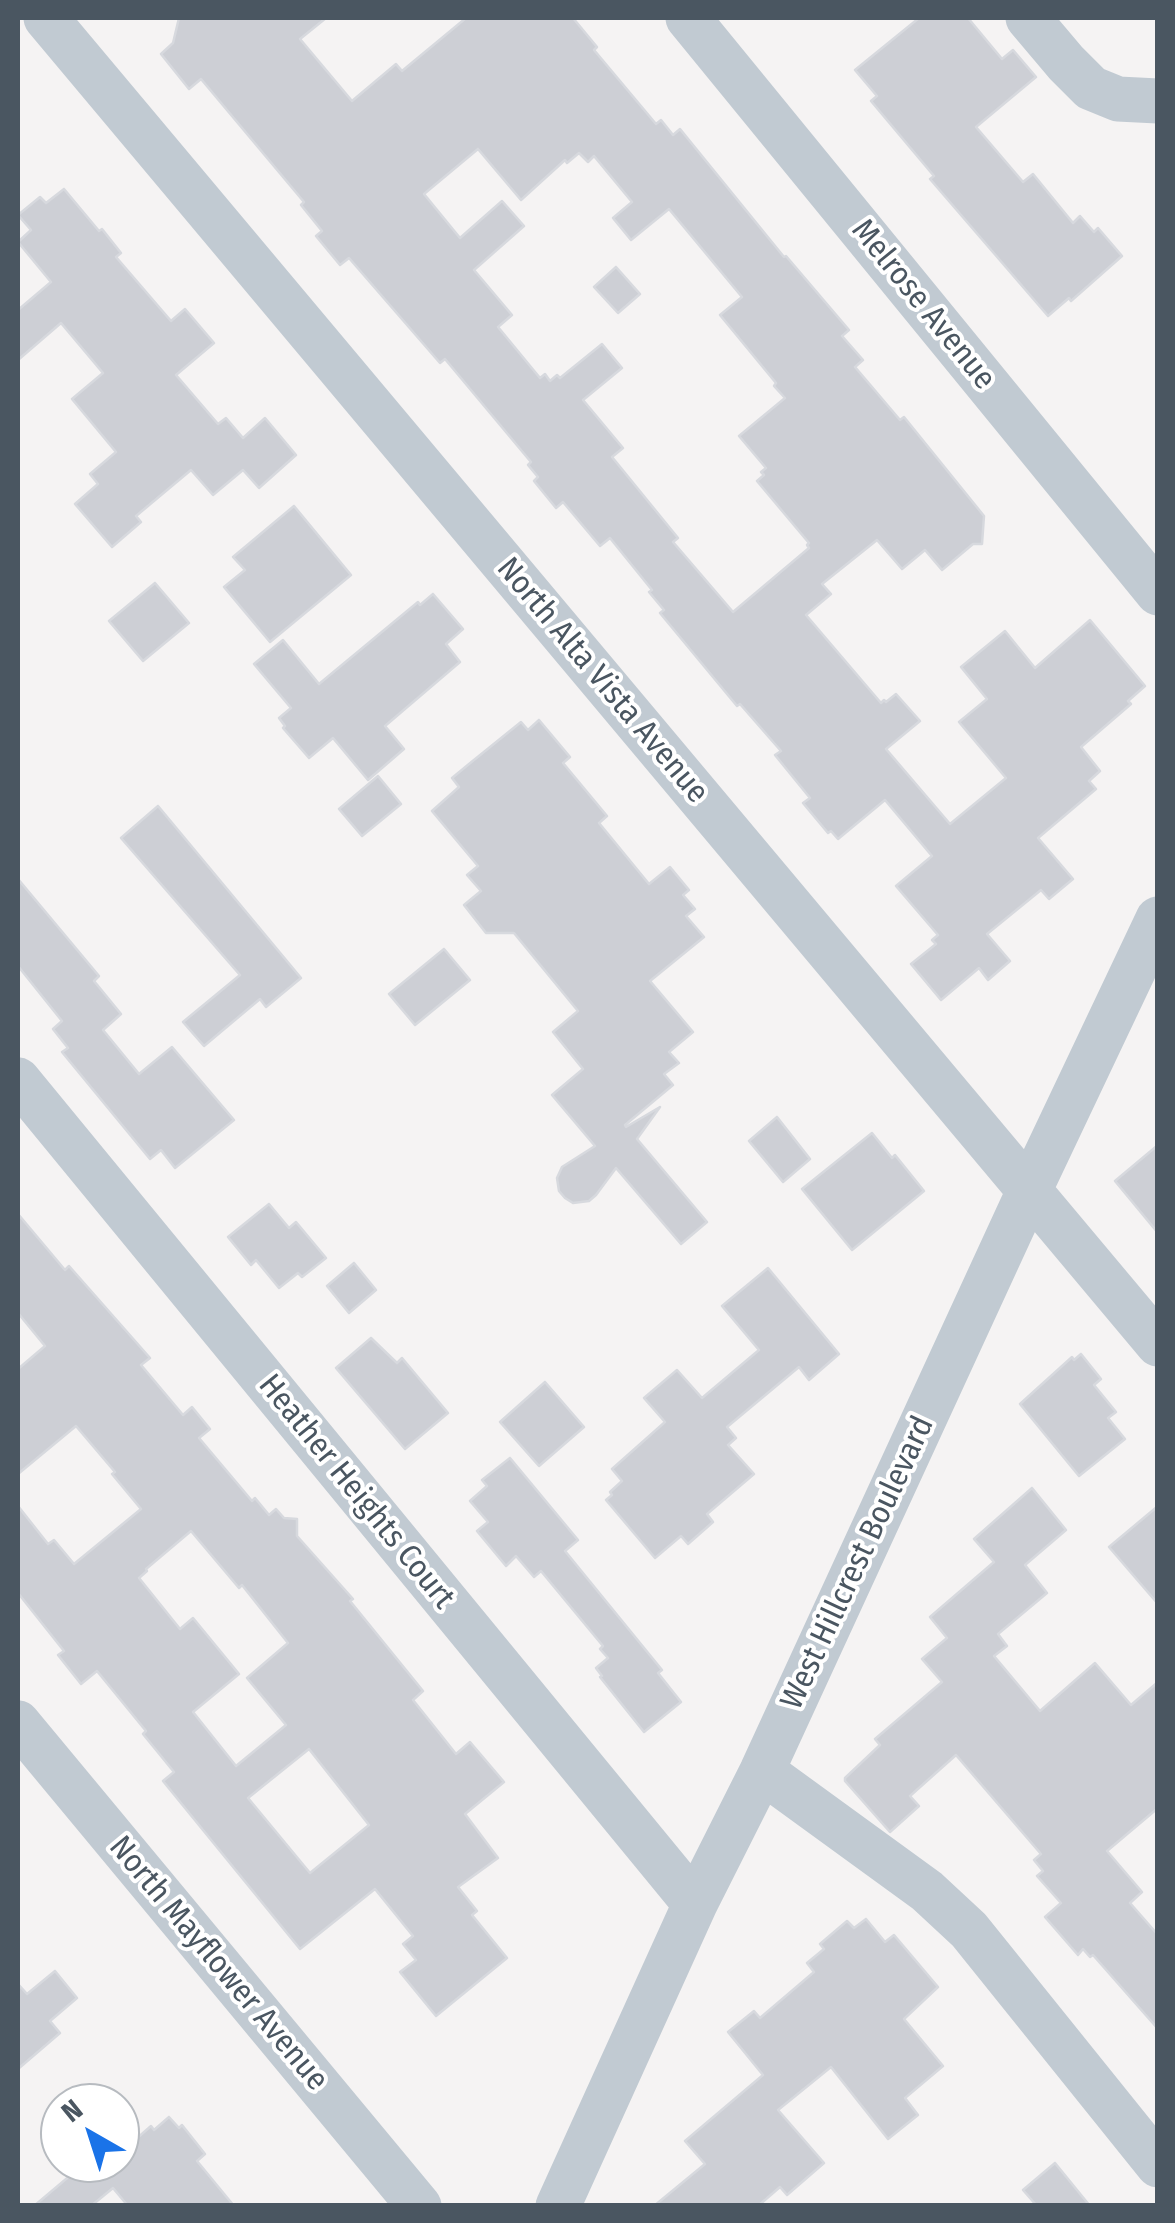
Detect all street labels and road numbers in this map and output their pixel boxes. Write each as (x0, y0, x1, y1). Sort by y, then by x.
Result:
street label: Melrose Avenue (843, 212, 1003, 398)
street label: North Alta Vista Avenue (488, 550, 716, 812)
street label: Heather Heights Court (250, 1367, 462, 1617)
street label: West Hillcrest Boulevard (773, 1410, 943, 1716)
street label: North Mayflower Avenue (100, 1829, 336, 2099)

